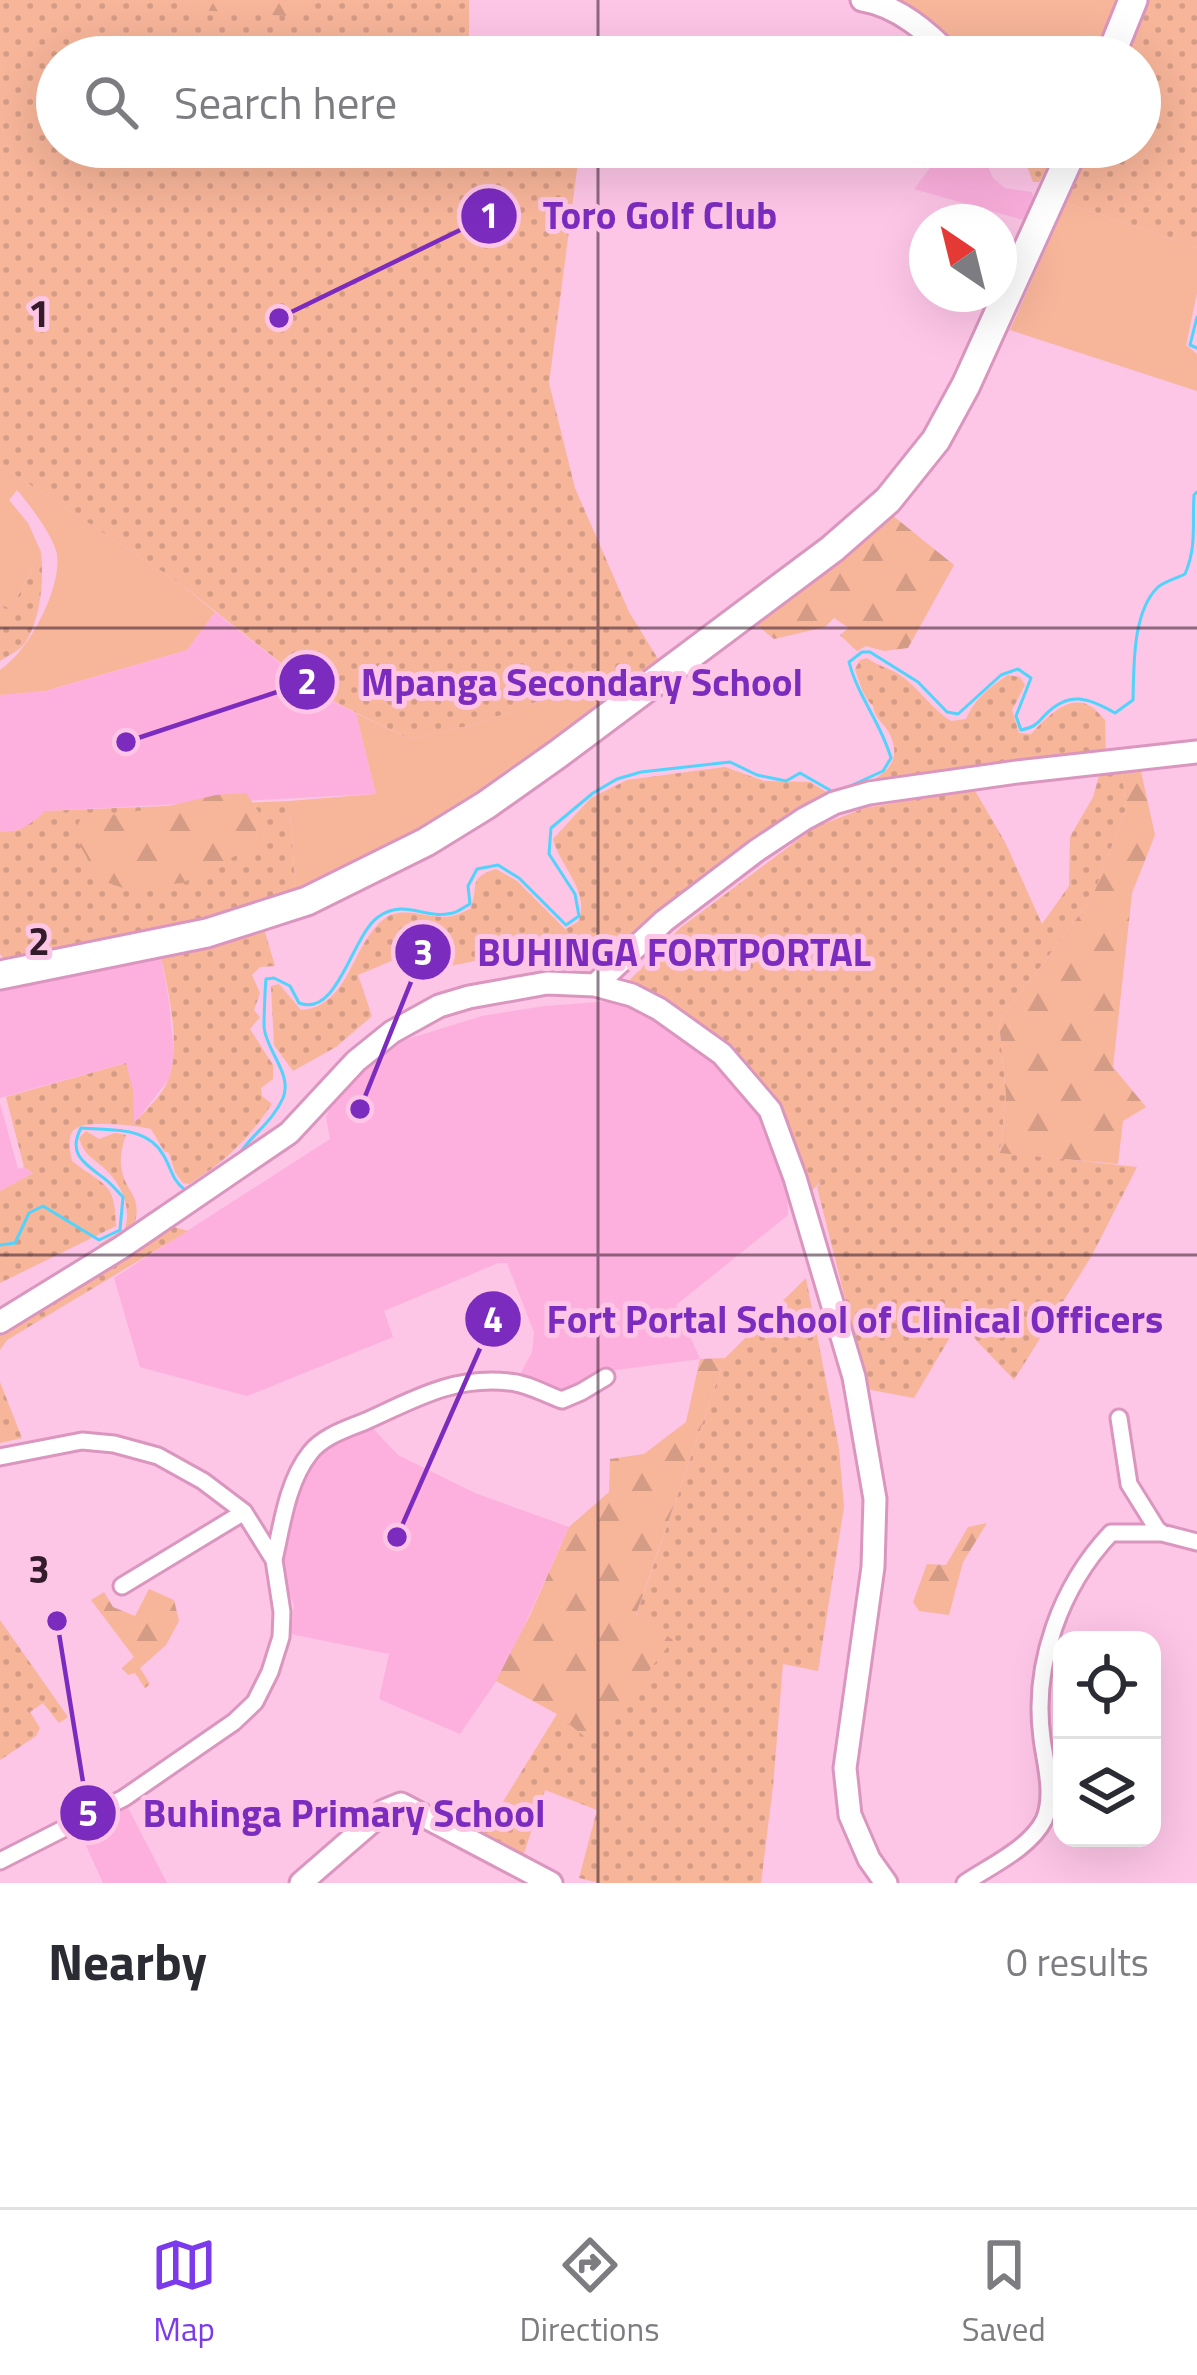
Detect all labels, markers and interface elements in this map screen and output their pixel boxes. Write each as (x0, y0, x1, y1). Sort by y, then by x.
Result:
search box (36, 36, 1161, 168)
text: Search here (174, 68, 397, 136)
icon: search (78, 69, 144, 135)
callout: Toro Golf Club (459, 178, 801, 253)
text: Toro Golf Club (543, 185, 777, 244)
text: 1 (479, 187, 499, 242)
north arrow (909, 204, 1017, 312)
text: 1 (28, 283, 50, 342)
callout: Mpanga Secondary School (277, 644, 827, 719)
text: Mpanga Secondary School (361, 652, 803, 711)
text: 2 (297, 653, 317, 708)
text: 2 (28, 911, 50, 970)
callout: BUHINGA FORTPORTAL (393, 915, 895, 990)
text: BUHINGA FORTPORTAL (477, 922, 871, 981)
text: 3 (413, 924, 433, 979)
callout: Fort Portal School of Clinical Officers (463, 1282, 1188, 1357)
text: Fort Portal School of Clinical Officers (547, 1289, 1163, 1348)
text: 4 (483, 1291, 503, 1346)
text: 3 (28, 1539, 50, 1598)
map controls (1053, 1631, 1161, 1847)
button: locate (1053, 1631, 1161, 1739)
button: layers (1053, 1739, 1161, 1847)
callout: Buhinga Primary School (58, 1776, 569, 1851)
text: Buhinga Primary School (143, 1783, 545, 1842)
text: 5 (78, 1785, 98, 1840)
text: Nearby (48, 1922, 207, 2000)
text: 0 results (1006, 1932, 1149, 1991)
tab: Map (151, 2232, 217, 2354)
tab: Directions (520, 2232, 659, 2354)
tab: Saved (962, 2232, 1046, 2354)

